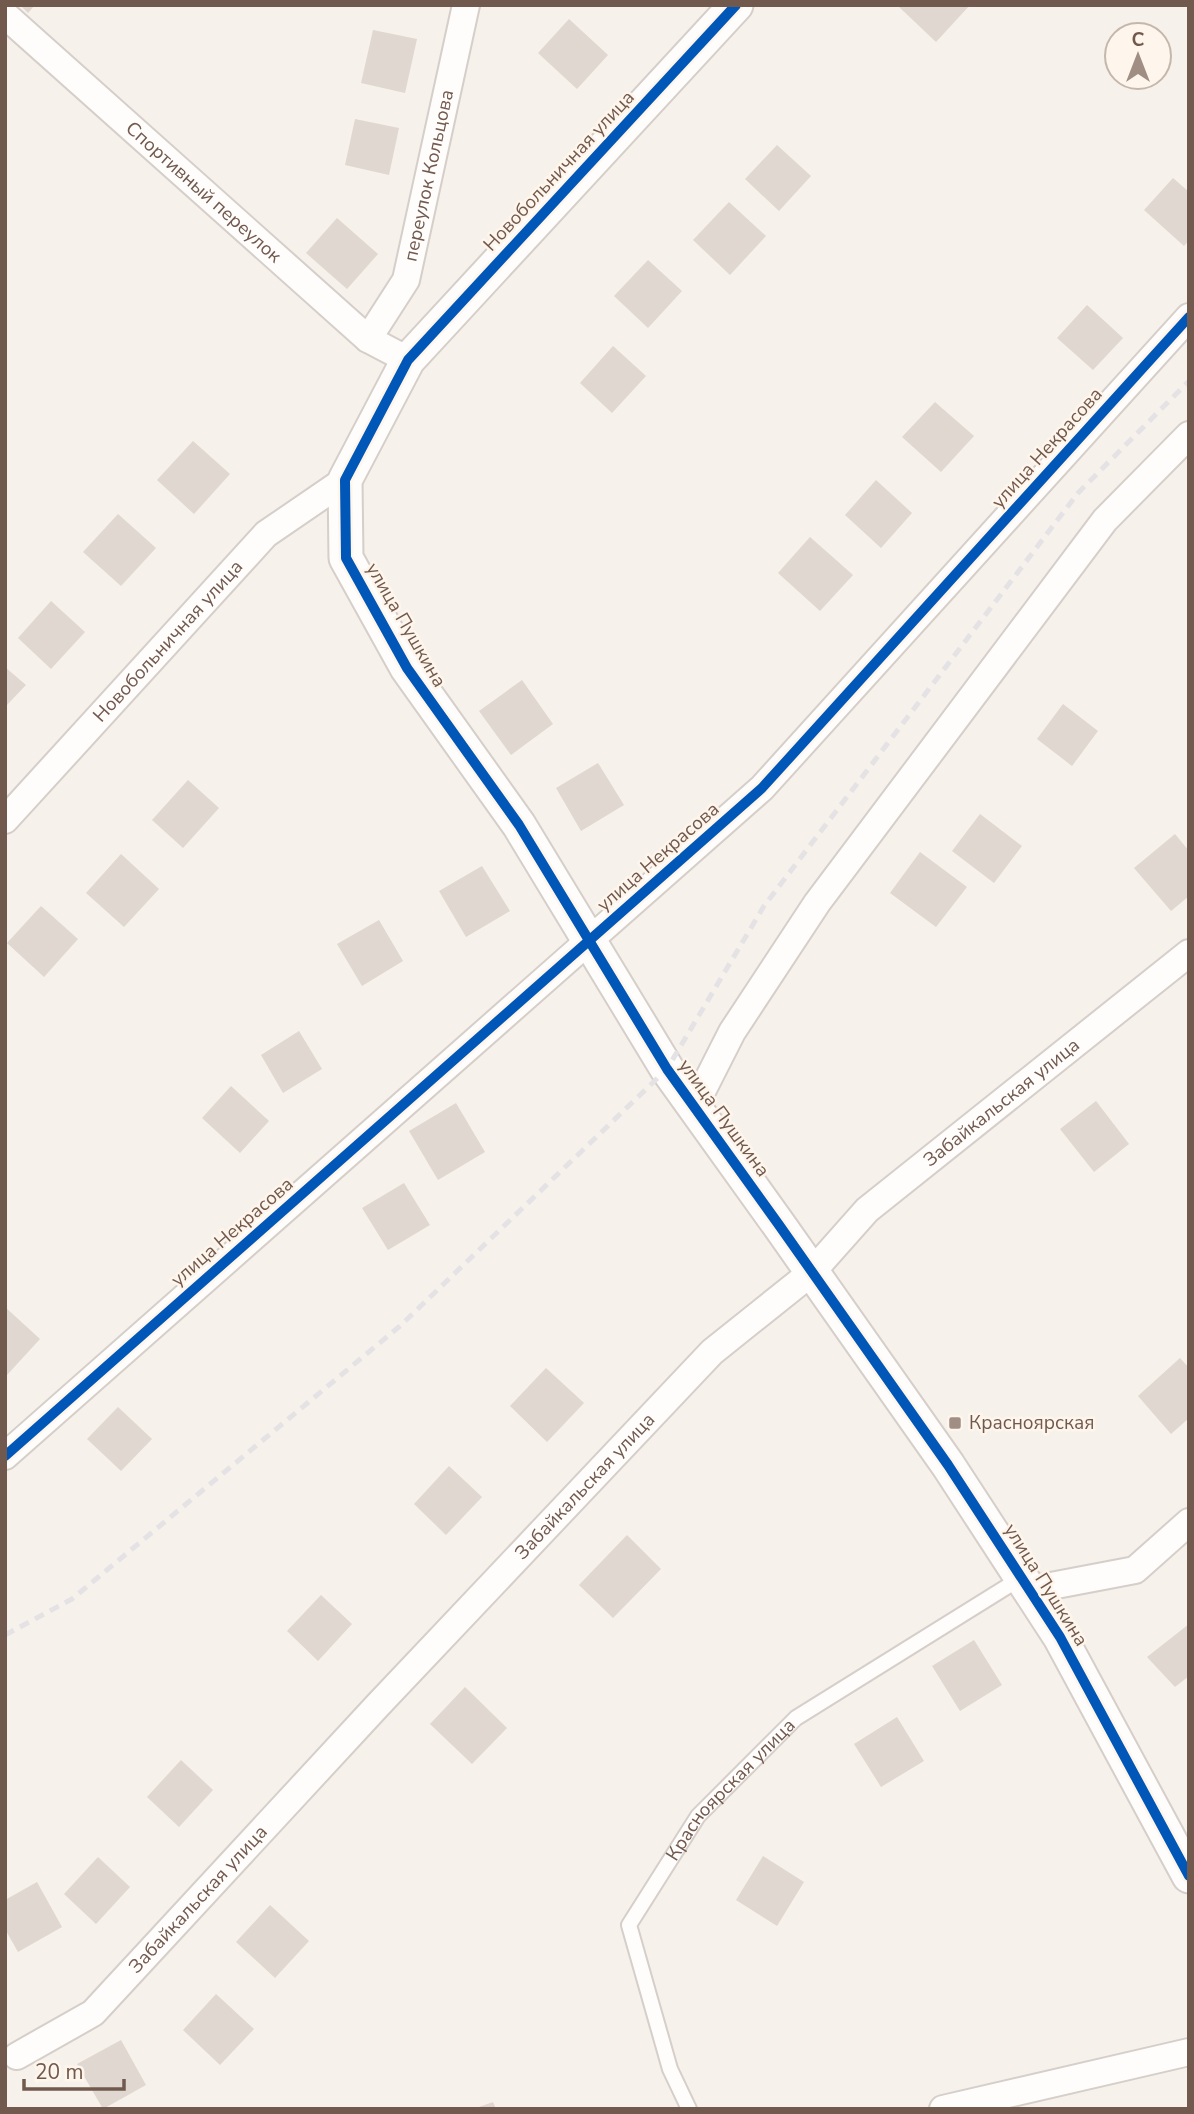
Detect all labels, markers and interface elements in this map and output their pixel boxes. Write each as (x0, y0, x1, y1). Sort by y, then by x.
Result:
north arrow (1103, 21, 1173, 91)
text: С (1132, 27, 1145, 53)
street label: Новобольничная улица (478, 85, 640, 257)
street label: переулок Кольцова (397, 87, 460, 264)
street label: Спортивный переулок (120, 116, 287, 269)
street label: улица Некрасова (986, 382, 1108, 514)
street label: Новобольничная улица (87, 554, 249, 728)
street label: улица Пушкина (360, 558, 452, 692)
street label: улица Некрасова (591, 797, 725, 917)
street label: Забайкальская улица (918, 1032, 1085, 1173)
street label: улица Пушкина (672, 1054, 776, 1182)
street label: улица Некрасова (165, 1172, 299, 1292)
street label: Забайкальская улица (509, 1407, 661, 1565)
place label: Красноярская (969, 1410, 1095, 1436)
marker: Красноярская (947, 1415, 963, 1431)
street label: улица Пушкина (998, 1519, 1094, 1651)
street label: Красноярская улица (660, 1713, 801, 1866)
street label: Забайкальская улица (123, 1820, 273, 1979)
scale bar (24, 2048, 124, 2092)
text: 20 m (35, 2058, 84, 2086)

